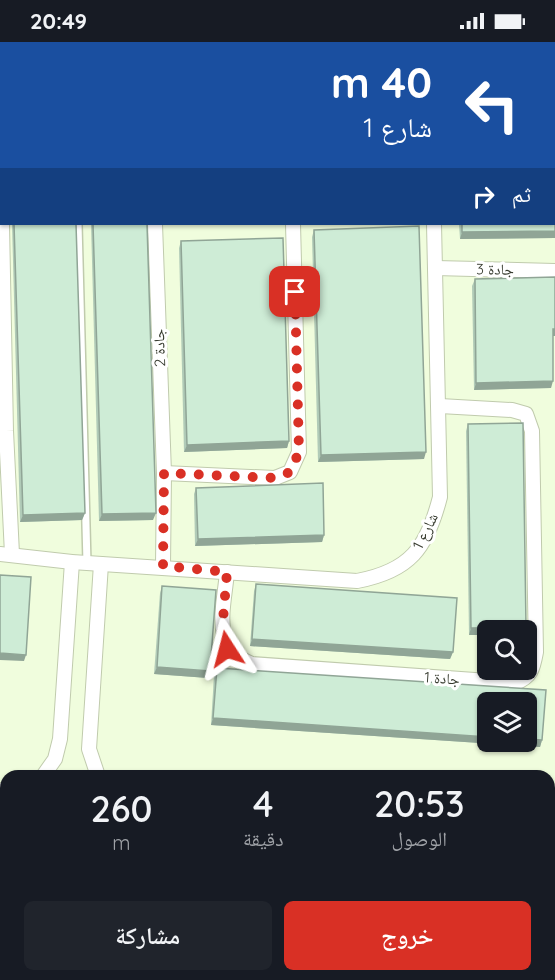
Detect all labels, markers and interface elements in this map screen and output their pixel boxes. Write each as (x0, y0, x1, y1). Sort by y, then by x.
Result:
text: 20:49 (30, 7, 87, 35)
text: 40 m (331, 56, 432, 109)
icon: left (453, 66, 531, 144)
text: شارع 1 (363, 110, 432, 144)
icon: right (467, 180, 500, 213)
text: ثم (512, 180, 531, 208)
street label: جادة 3 (476, 259, 514, 279)
pin (269, 266, 320, 317)
icon: arrive (278, 275, 311, 308)
street label: جادة 2 (149, 328, 169, 367)
street label: شارع 1 (408, 510, 443, 553)
position arrow (195, 617, 259, 681)
map controls (477, 620, 537, 752)
button: search (477, 620, 537, 680)
street label: جادة 1 (424, 667, 461, 689)
button: layers (477, 692, 537, 752)
text: 4 (253, 781, 273, 826)
text: 20:53 (374, 781, 465, 826)
text: 260 (91, 786, 152, 831)
text: دقيقة (243, 826, 284, 851)
text: الوصول (392, 826, 447, 851)
text: m (112, 830, 131, 855)
button: مشاركة (24, 901, 272, 970)
button: خروج (284, 901, 531, 970)

